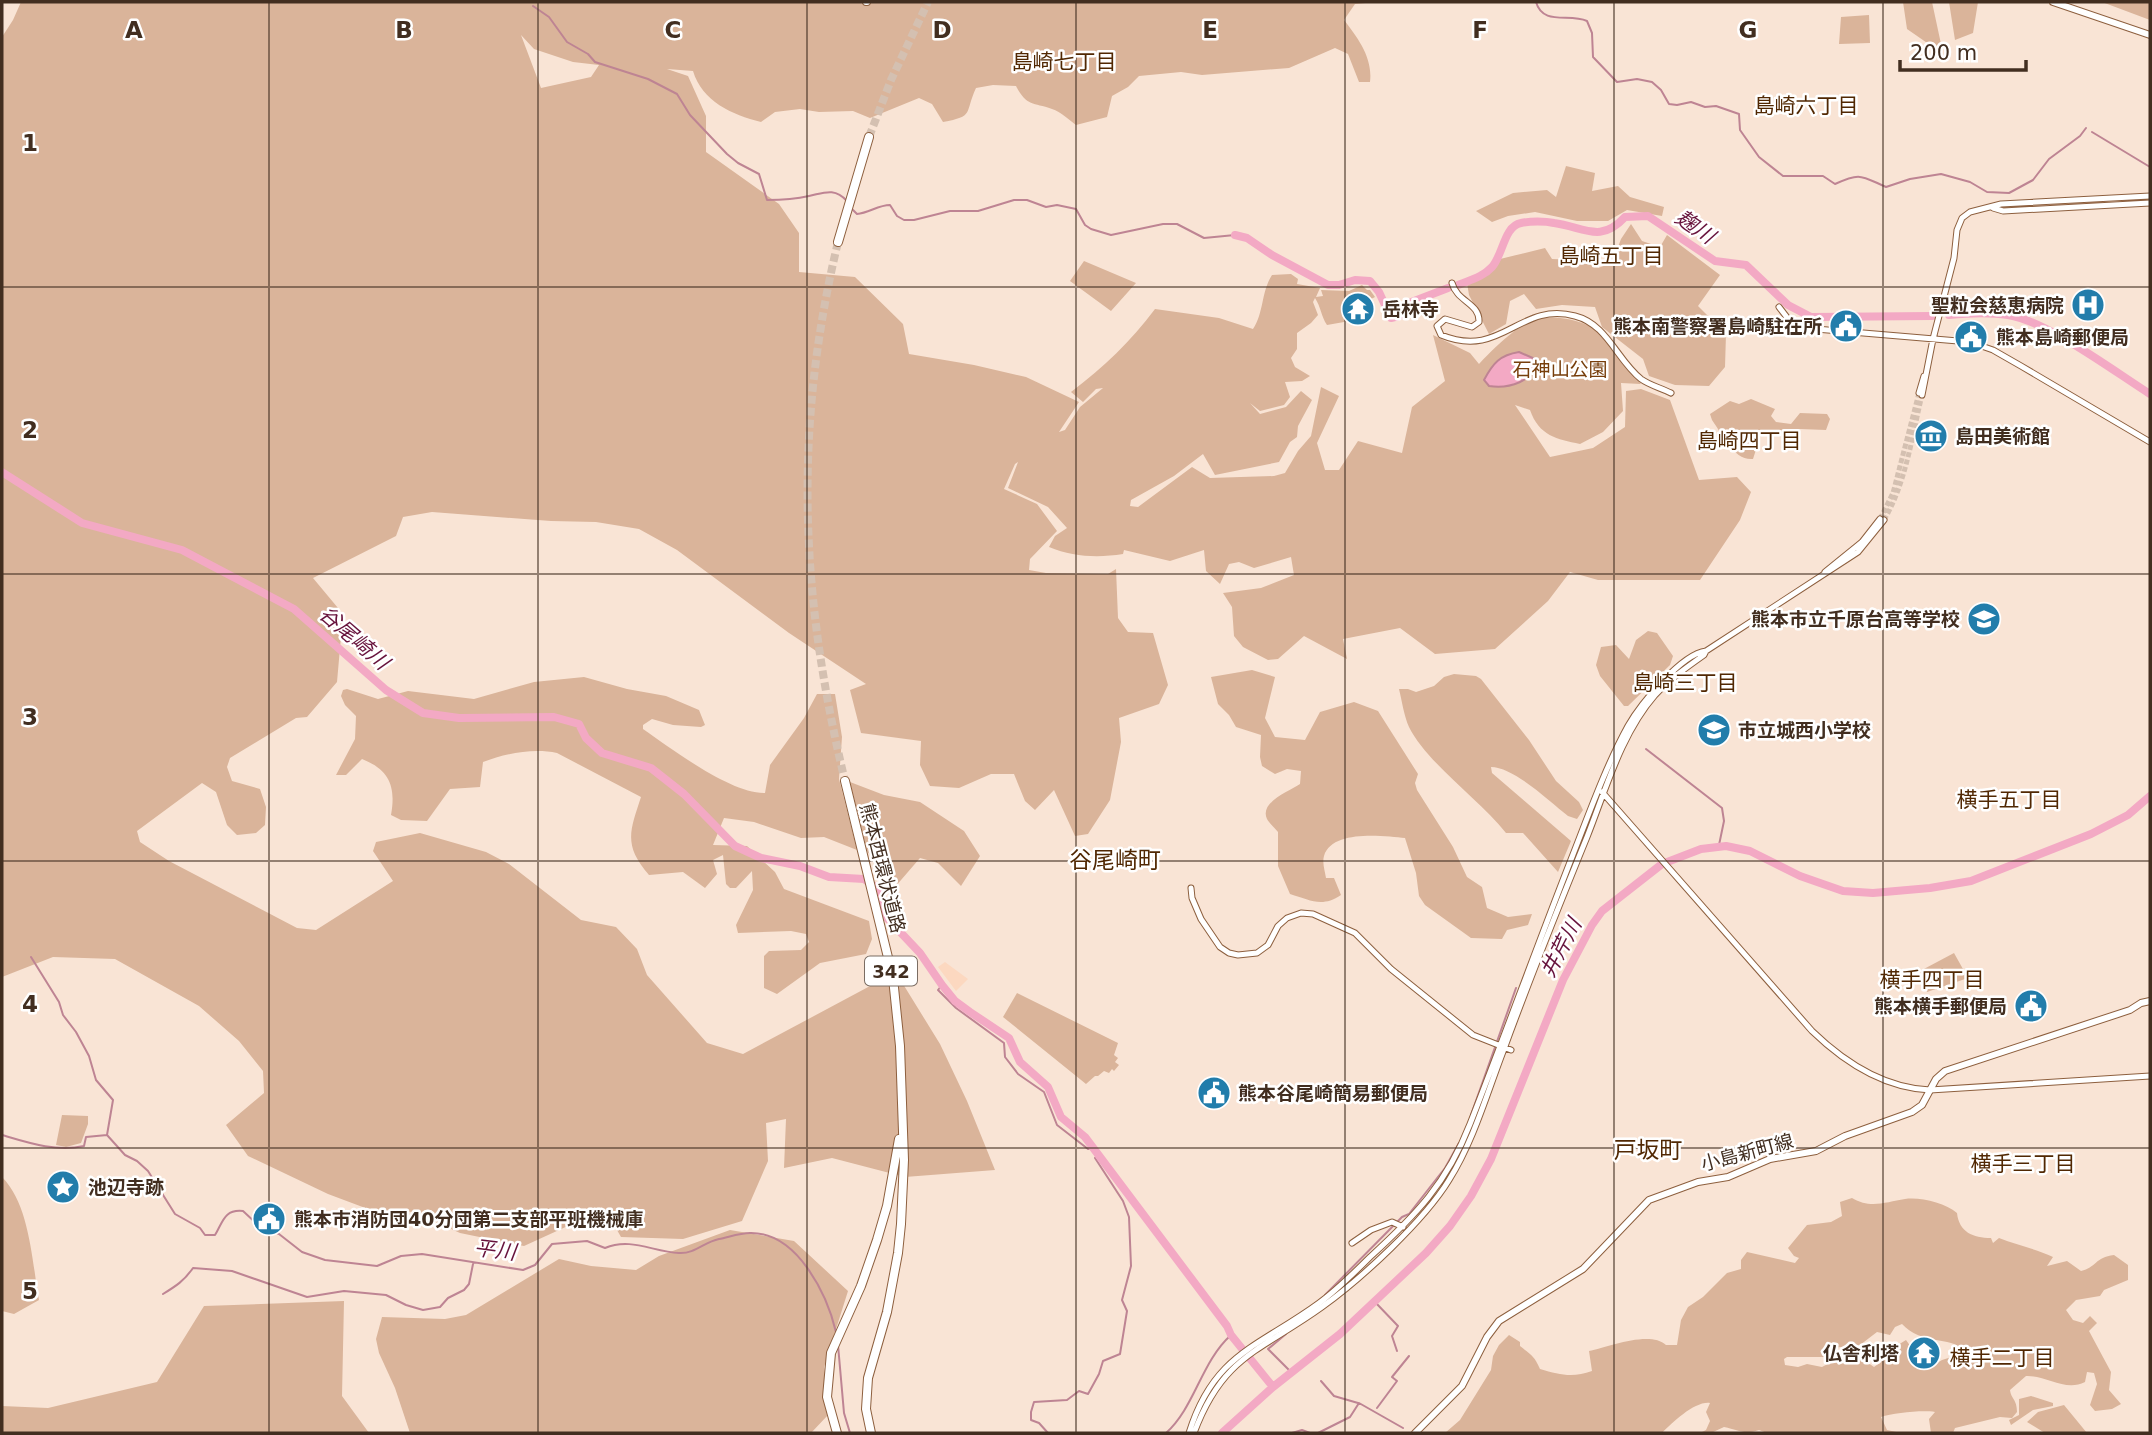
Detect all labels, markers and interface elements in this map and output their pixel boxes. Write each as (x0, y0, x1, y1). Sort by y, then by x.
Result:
text: A (125, 17, 143, 43)
text: B (395, 17, 413, 43)
text: C (665, 17, 681, 43)
text: D (932, 17, 952, 43)
text: E (1202, 17, 1218, 43)
text: F (1472, 17, 1488, 43)
text: G (1739, 17, 1757, 43)
scale bar (1900, 28, 2026, 72)
text: 200 m (1910, 41, 1977, 65)
district label: 島崎七丁目 (1012, 50, 1117, 74)
district label: 島崎六丁目 (1754, 94, 1859, 118)
text: 1 (22, 130, 38, 156)
water label: 麹川 (1671, 205, 1721, 250)
district label: 島崎五丁目 (1559, 244, 1664, 268)
hospital icon: 聖粒会慈恵病院 (2069, 286, 2107, 324)
temple icon: 岳林寺 (1339, 290, 1377, 328)
place label: 聖粒会慈恵病院 (1931, 294, 2064, 316)
place label: 岳林寺 (1382, 298, 1439, 320)
public building icon: 熊本南警察署島崎駐在所 (1827, 307, 1865, 345)
place label: 熊本南警察署島崎駐在所 (1613, 315, 1822, 337)
public building icon: 熊本島崎郵便局 (1952, 318, 1990, 356)
place label: 熊本島崎郵便局 (1996, 326, 2129, 348)
park label: 石神山公園 (1512, 358, 1608, 380)
text: 2 (22, 417, 38, 443)
museum icon: 島田美術館 (1912, 417, 1950, 455)
place label: 島田美術館 (1955, 425, 2050, 447)
district label: 島崎四丁目 (1697, 429, 1802, 453)
school or university icon: 熊本市立千原台高等学校 (1965, 600, 2003, 638)
water label: 谷尾崎川 (314, 601, 395, 676)
place label: 熊本市立千原台高等学校 (1751, 608, 1960, 630)
district label: 島崎三丁目 (1633, 671, 1738, 695)
text: 3 (22, 704, 38, 730)
school or university icon: 市立城西小学校 (1695, 711, 1733, 749)
place label: 市立城西小学校 (1738, 719, 1871, 741)
district label: 横手五丁目 (1957, 788, 2062, 812)
street label: 熊本西環状道路 (856, 801, 910, 935)
district label: 谷尾崎町 (1069, 847, 1161, 873)
water label: 井芹川 (1536, 913, 1587, 981)
road number: 342 (865, 956, 917, 986)
district label: 横手四丁目 (1880, 968, 1985, 992)
public building icon: 熊本横手郵便局 (2012, 987, 2050, 1025)
text: 4 (22, 991, 38, 1017)
place label: 熊本横手郵便局 (1874, 995, 2007, 1017)
public building icon: 熊本谷尾崎簡易郵便局 (1195, 1074, 1233, 1112)
place label: 熊本谷尾崎簡易郵便局 (1238, 1082, 1428, 1104)
street label: 小島新町線 (1698, 1129, 1796, 1175)
district label: 戸坂町 (1614, 1137, 1683, 1163)
district label: 横手三丁目 (1971, 1152, 2076, 1176)
place icon: 池辺寺跡 (44, 1168, 82, 1206)
place label: 池辺寺跡 (88, 1176, 164, 1198)
public building icon: 熊本市消防団40分団第二支部平班機械庫 (250, 1200, 288, 1238)
place label: 熊本市消防団40分団第二支部平班機械庫 (294, 1208, 643, 1230)
water label: 平川 (473, 1236, 519, 1265)
text: 5 (22, 1278, 38, 1304)
temple icon: 仏舎利塔 (1905, 1334, 1943, 1372)
place label: 仏舎利塔 (1823, 1342, 1899, 1364)
district label: 横手二丁目 (1950, 1346, 2055, 1370)

